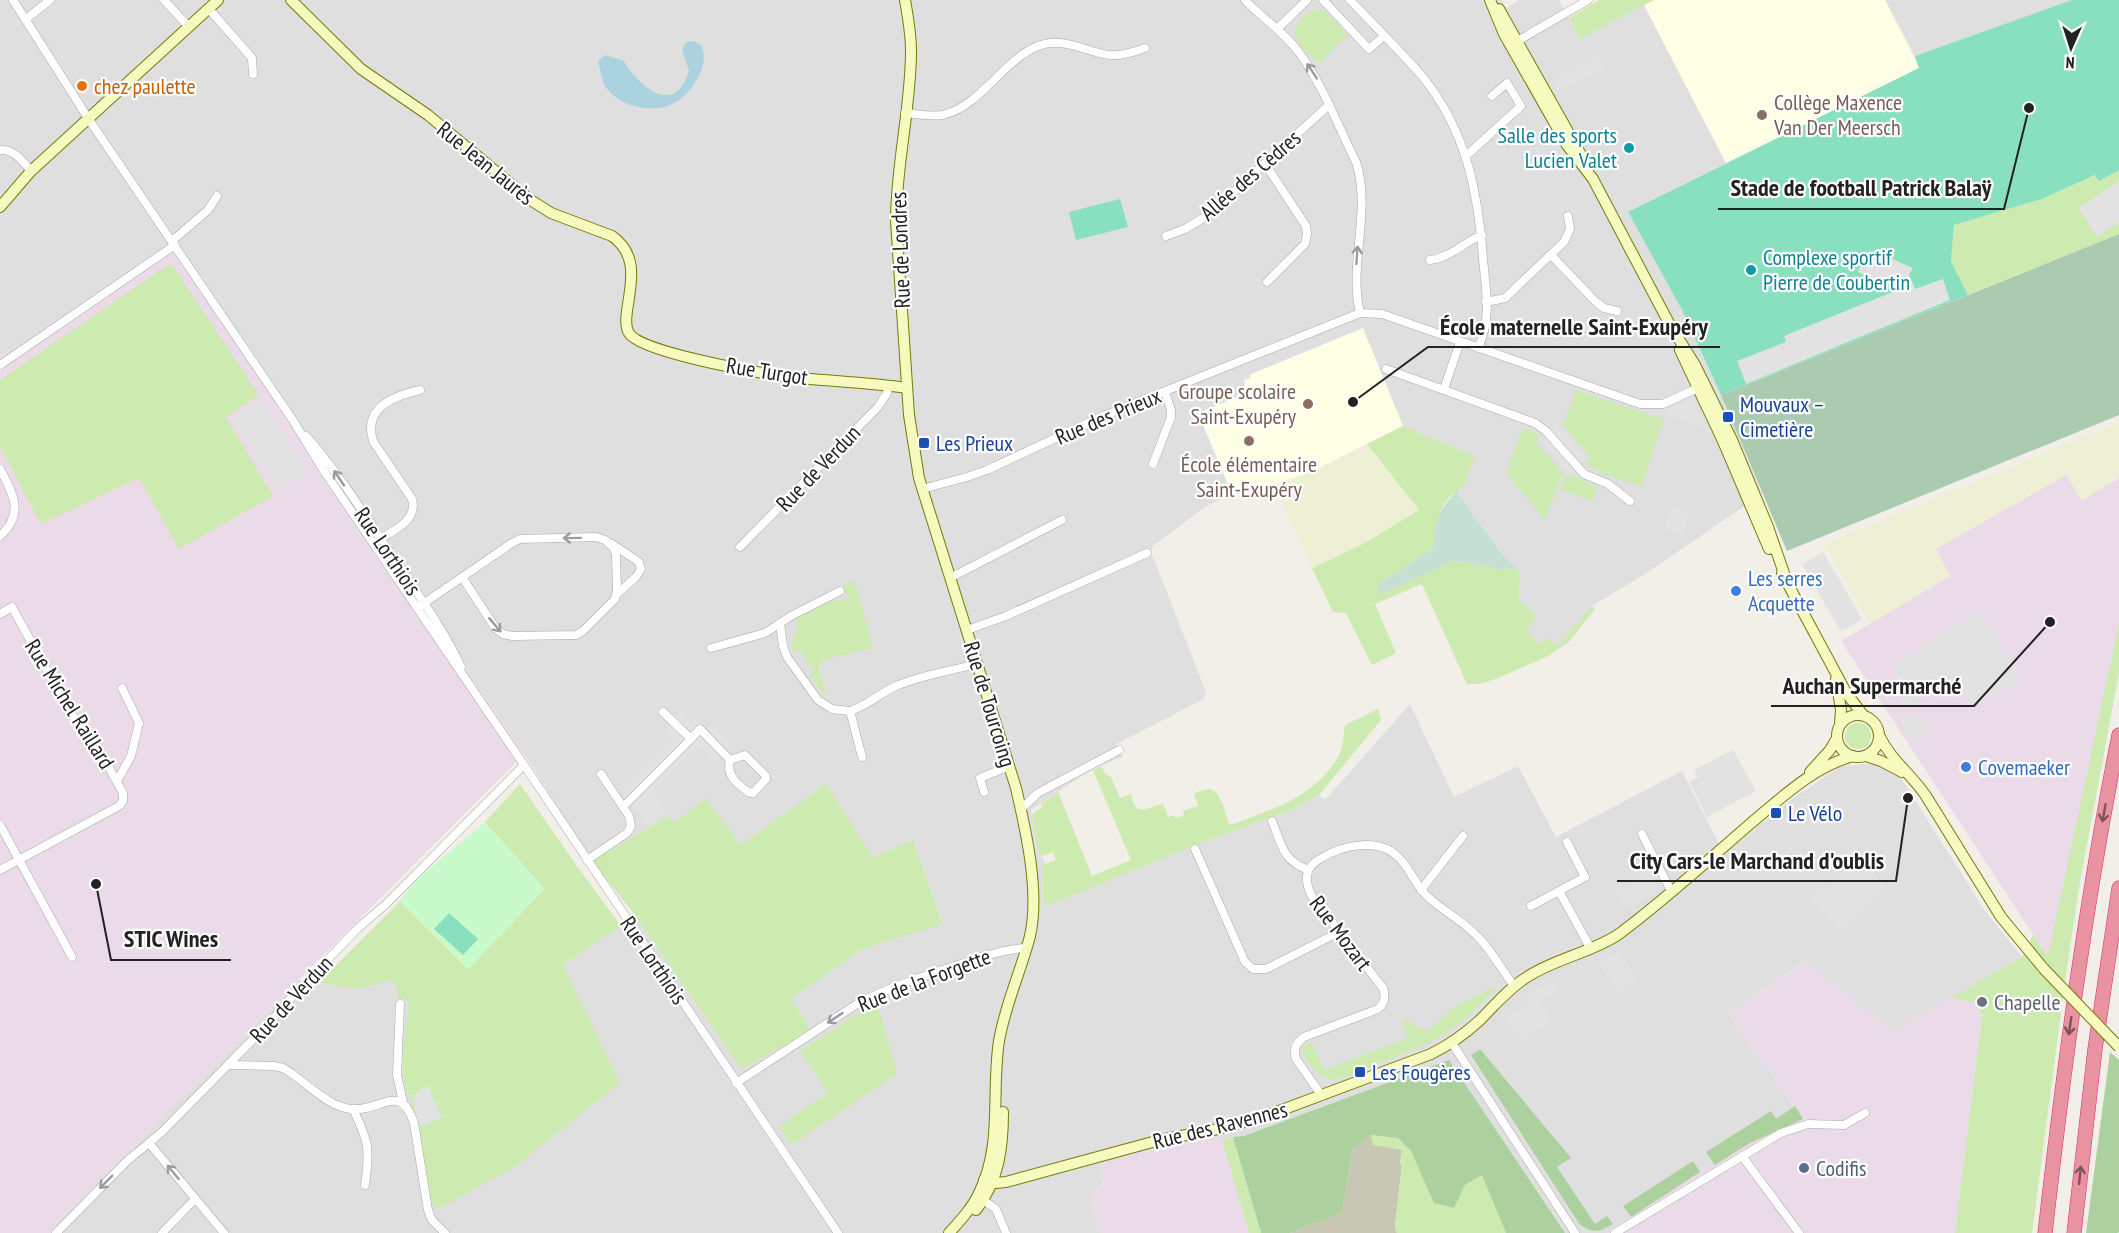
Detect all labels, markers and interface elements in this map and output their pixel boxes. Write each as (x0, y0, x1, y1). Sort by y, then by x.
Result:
north arrow (2041, 18, 2101, 78)
text: N (2065, 53, 2075, 73)
one-way arrow (1306, 64, 1318, 80)
place label: chez paulette (94, 72, 196, 100)
marker: chez paulette (75, 79, 89, 93)
place label: Collège Maxence Van Der Meersch (1773, 88, 1902, 141)
marker: Collège Maxence Van Der Meersch (1755, 108, 1769, 122)
street label: Rue Jean Jaurès (432, 115, 540, 211)
place label: Salle des sports Lucien Valet (1498, 121, 1617, 174)
street label: Allée des Cèdres (1194, 124, 1306, 226)
marker: Salle des sports Lucien Valet (1622, 141, 1636, 155)
callout: Stade de football Patrick Balaÿ (1718, 167, 2004, 209)
text: Stade de football Patrick Balaÿ (1731, 172, 1992, 203)
street label: Rue de Londres (884, 191, 916, 309)
place label: Complexe sportif Pierre de Coubertin (1763, 243, 1910, 296)
one-way arrow (1352, 246, 1363, 266)
marker: Complexe sportif Pierre de Coubertin (1744, 263, 1758, 277)
callout: École maternelle Saint-Exupéry (1428, 305, 1720, 347)
text: École maternelle Saint-Exupéry (1440, 311, 1708, 342)
street label: Rue Turgot (724, 351, 810, 391)
place label: Groupe scolaire Saint-Exupéry (1179, 377, 1297, 430)
street label: Rue des Prieux (1051, 381, 1165, 451)
place label: Mouvaux – Cimetière (1740, 390, 1825, 443)
marker: Groupe scolaire Saint-Exupéry (1301, 397, 1315, 411)
marker: Mouvaux – Cimetière (1721, 410, 1735, 424)
street label: Rue de Verdun (770, 419, 866, 517)
place label: Les Prieux (936, 429, 1013, 457)
marker: École élémentaire Saint-Exupéry (1242, 434, 1256, 448)
marker: Les Prieux (917, 436, 931, 450)
place label: École élémentaire Saint-Exupéry (1181, 450, 1317, 503)
one-way arrow (333, 470, 345, 487)
street label: Rue Lorthiois (348, 502, 428, 600)
one-way arrow (562, 532, 582, 544)
place label: Les serres Acquette (1748, 564, 1822, 617)
marker: Les serres Acquette (1729, 584, 1743, 598)
one-way arrow (488, 617, 501, 633)
street label: Rue Michel Raillard (19, 634, 121, 774)
street label: Rue de Tourcoing (958, 638, 1022, 770)
callout: Auchan Supermarché (1771, 664, 1974, 706)
text: Auchan Supermarché (1781, 670, 1962, 701)
place label: Covemaeker (1978, 753, 2070, 781)
marker: Covemaeker (1959, 760, 1973, 774)
place label: Le Vélo (1788, 799, 1842, 827)
one-way arrow (2098, 803, 2109, 822)
marker: Le Vélo (1769, 806, 1783, 820)
callout: City Cars-le Marchand d'oublis (1617, 839, 1896, 881)
text: City Cars-le Marchand d'oublis (1630, 845, 1884, 876)
street label: Rue Mozart (1304, 890, 1378, 976)
street label: Rue Lorthiois (614, 911, 694, 1009)
callout: STIC Wines (111, 918, 231, 960)
text: STIC Wines (124, 923, 218, 954)
street label: Rue de la Forgette (854, 942, 994, 1018)
street label: Rue de Verdun (243, 949, 339, 1049)
place label: Chapelle (1994, 988, 2061, 1016)
marker: Chapelle (1975, 995, 1989, 1009)
one-way arrow (827, 1012, 844, 1024)
one-way arrow (2064, 1016, 2075, 1036)
place label: Les Fougères (1372, 1058, 1471, 1086)
marker: Les Fougères (1353, 1065, 1367, 1079)
street label: Rue des Ravennes (1150, 1095, 1290, 1155)
place label: Codifis (1816, 1154, 1866, 1182)
marker: Codifis (1797, 1161, 1811, 1175)
one-way arrow (166, 1165, 180, 1180)
one-way arrow (2075, 1165, 2086, 1185)
one-way arrow (99, 1175, 113, 1190)

